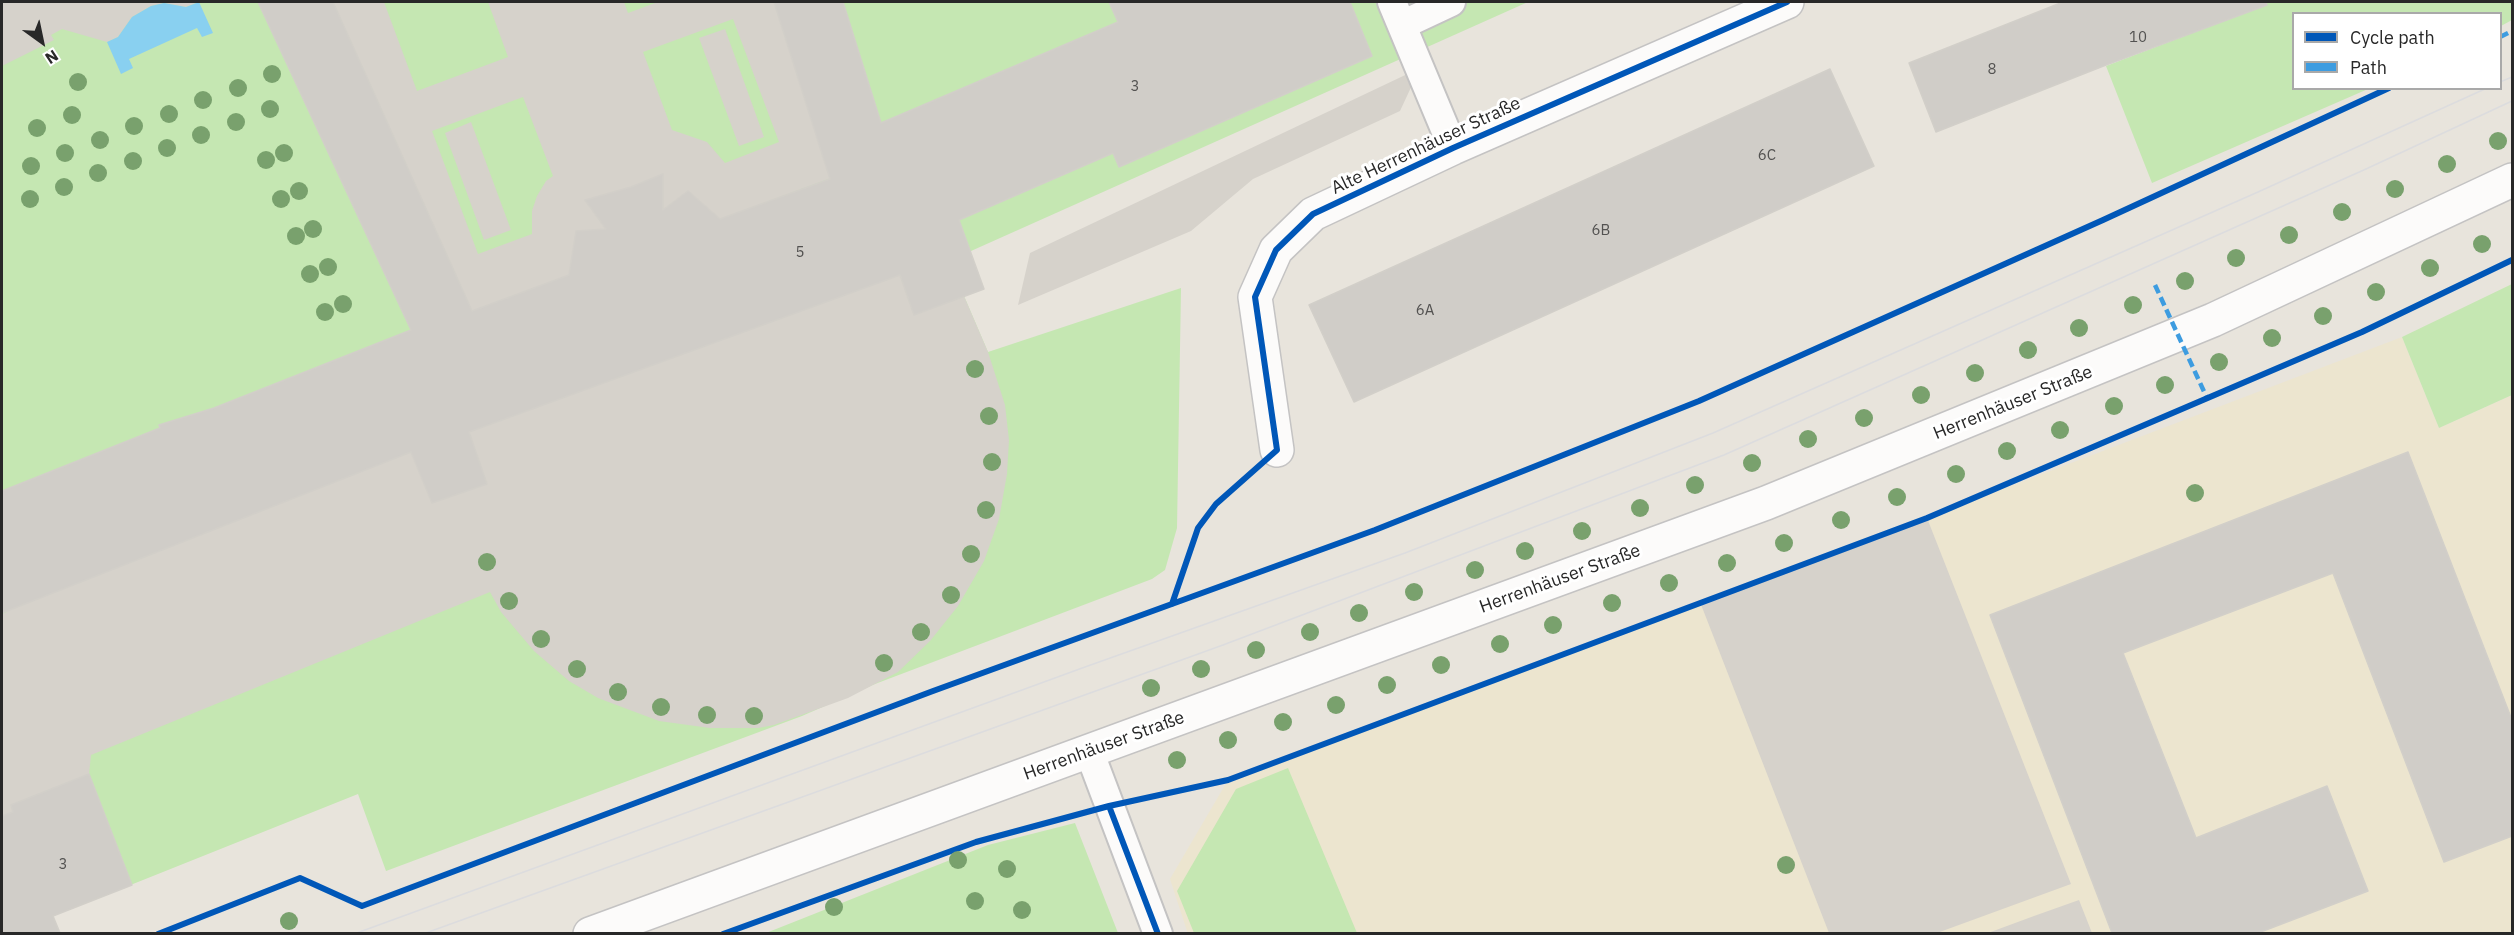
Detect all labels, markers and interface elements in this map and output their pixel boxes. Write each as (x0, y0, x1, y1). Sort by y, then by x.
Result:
north arrow (12, 12, 72, 72)
legend (2292, 12, 2502, 90)
text: Cycle path (2350, 26, 2435, 49)
house number: 10 (2129, 29, 2147, 47)
text: N (41, 46, 62, 69)
text: Path (2350, 56, 2387, 79)
house number: 8 (1988, 61, 1996, 79)
house number: 3 (1131, 78, 1139, 96)
street label: Alte Herrenhäuser Straße (1328, 93, 1524, 199)
house number: 6C (1758, 147, 1776, 165)
house number: 6B (1592, 222, 1610, 240)
house number: 5 (796, 244, 804, 262)
house number: 6A (1416, 302, 1434, 320)
street label: Herrenhäuser Straße (1930, 361, 2096, 445)
street label: Herrenhäuser Straße (1477, 540, 1643, 618)
street label: Herrenhäuser Straße (1021, 707, 1187, 785)
house number: 3 (59, 856, 67, 874)

